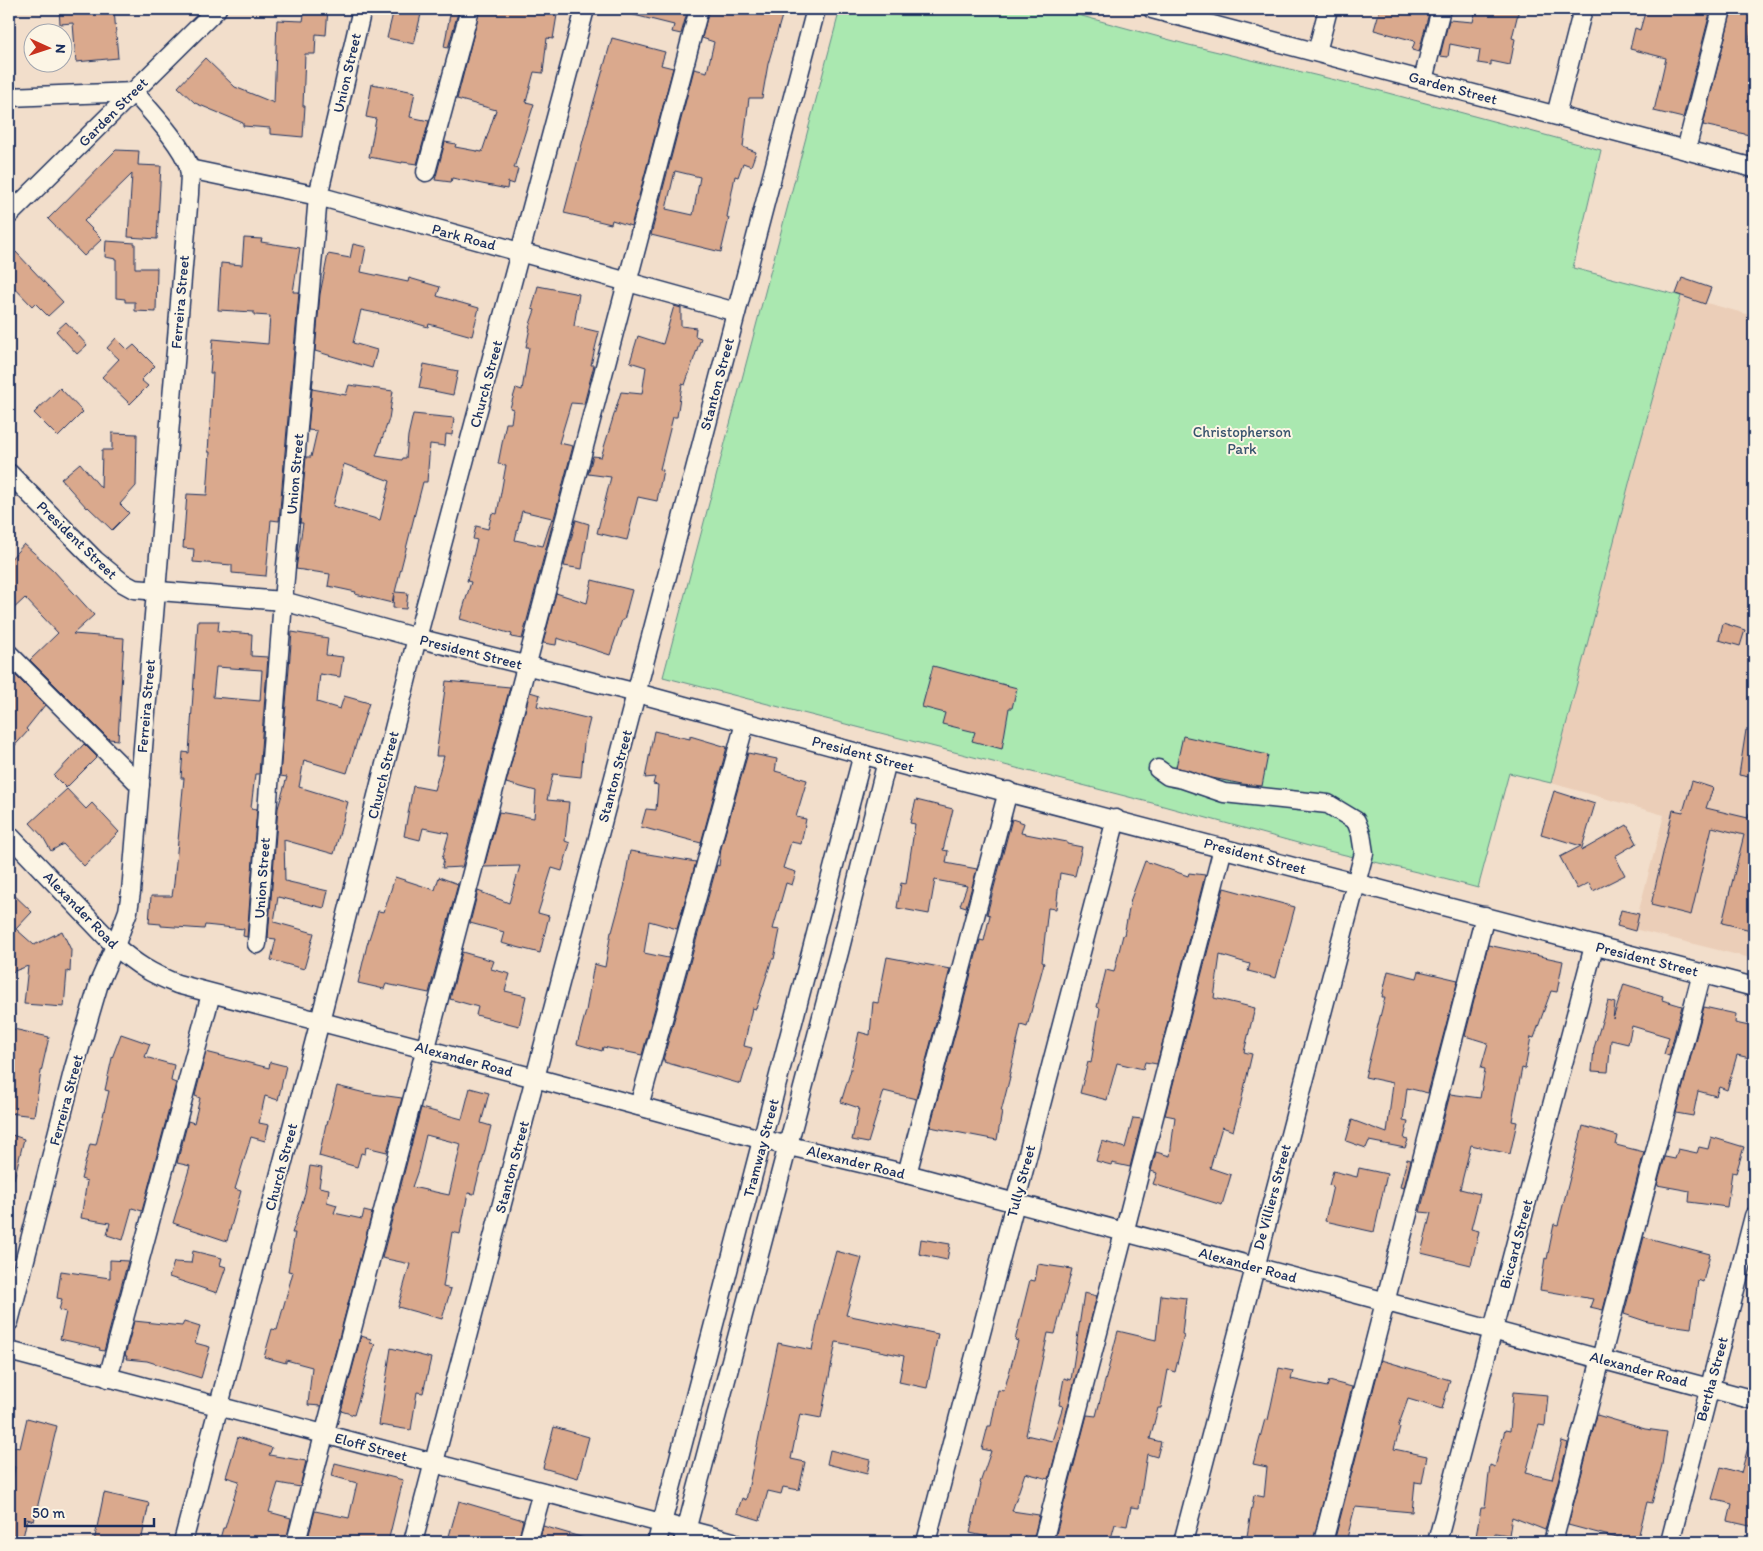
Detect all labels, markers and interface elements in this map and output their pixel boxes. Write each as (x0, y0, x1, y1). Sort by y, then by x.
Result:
north arrow (22, 22, 72, 72)
street label: Union Street (329, 31, 365, 115)
text: N (52, 43, 69, 54)
street label: Garden Street (1407, 68, 1500, 109)
street label: Garden Street (74, 73, 152, 151)
street label: Park Road (430, 220, 498, 254)
street label: Ferreira Street (167, 254, 193, 349)
street label: Stanton Street (696, 335, 738, 432)
street label: Church Street (466, 338, 506, 430)
park label: Christopherson Park (1193, 423, 1292, 458)
street label: Union Street (282, 432, 308, 515)
street label: President Street (33, 497, 121, 583)
street label: President Street (418, 631, 524, 674)
street label: Ferreira Street (133, 658, 159, 753)
street label: Stanton Street (594, 727, 636, 824)
street label: Church Street (363, 729, 403, 821)
street label: President Street (810, 732, 916, 776)
street label: President Street (1202, 834, 1308, 878)
street label: Union Street (250, 836, 274, 919)
street label: Alexander Road (40, 868, 122, 952)
street label: President Street (1594, 938, 1700, 981)
street label: Alexander Road (413, 1037, 515, 1081)
street label: Ferreira Street (45, 1052, 87, 1148)
street label: Tramway Street (739, 1096, 783, 1199)
street label: Stanton Street (491, 1118, 533, 1215)
street label: Church Street (261, 1121, 301, 1213)
street label: Alexander Road (805, 1141, 907, 1183)
street label: Tully Street (1003, 1142, 1039, 1219)
street label: De Villiers Street (1249, 1142, 1295, 1252)
street label: Biccard Street (1495, 1197, 1537, 1291)
street label: Alexander Road (1197, 1243, 1299, 1287)
street label: Bertha Street (1692, 1334, 1732, 1423)
street label: Alexander Road (1588, 1347, 1690, 1391)
street label: Eloff Street (333, 1429, 410, 1465)
scale bar (25, 1496, 154, 1528)
text: 50 m (32, 1504, 65, 1522)

